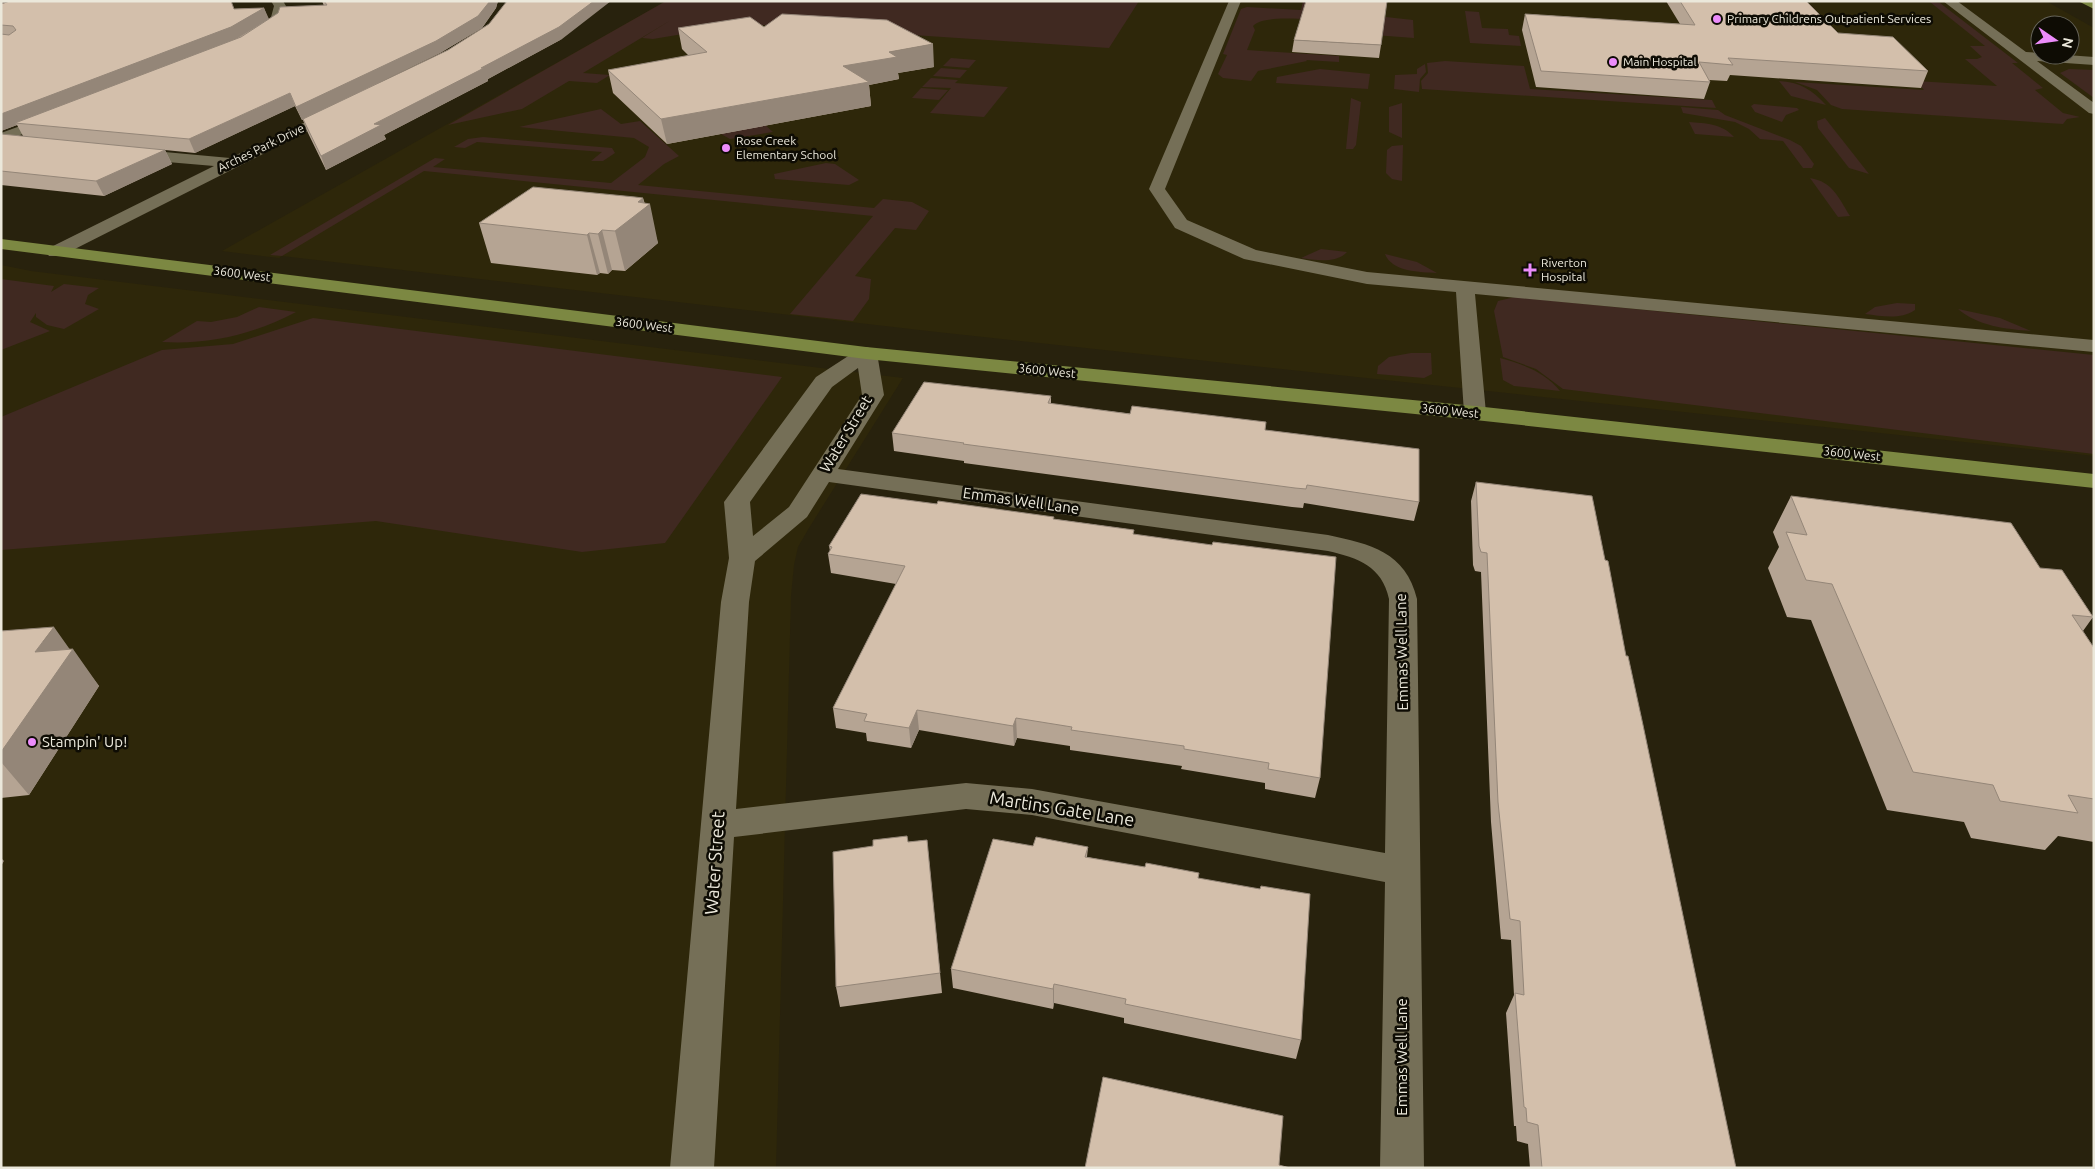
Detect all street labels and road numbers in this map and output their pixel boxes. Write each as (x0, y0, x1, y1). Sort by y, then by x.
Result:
street label: Arches Park Drive (216, 121, 306, 174)
street label: 3600 West (213, 264, 272, 283)
street label: 3600 West (615, 315, 674, 334)
street label: 3600 West (1018, 361, 1076, 380)
street label: Water Street (816, 392, 875, 475)
street label: 3600 West (1421, 401, 1479, 420)
street label: 3600 West (1823, 444, 1881, 463)
street label: Emmas Well Lane (962, 484, 1080, 517)
street label: Emmas Well Lane (1392, 593, 1411, 711)
street label: Martins Gate Lane (988, 787, 1136, 829)
street label: Water Street (700, 810, 728, 915)
street label: Emmas Well Lane (1393, 998, 1410, 1116)

